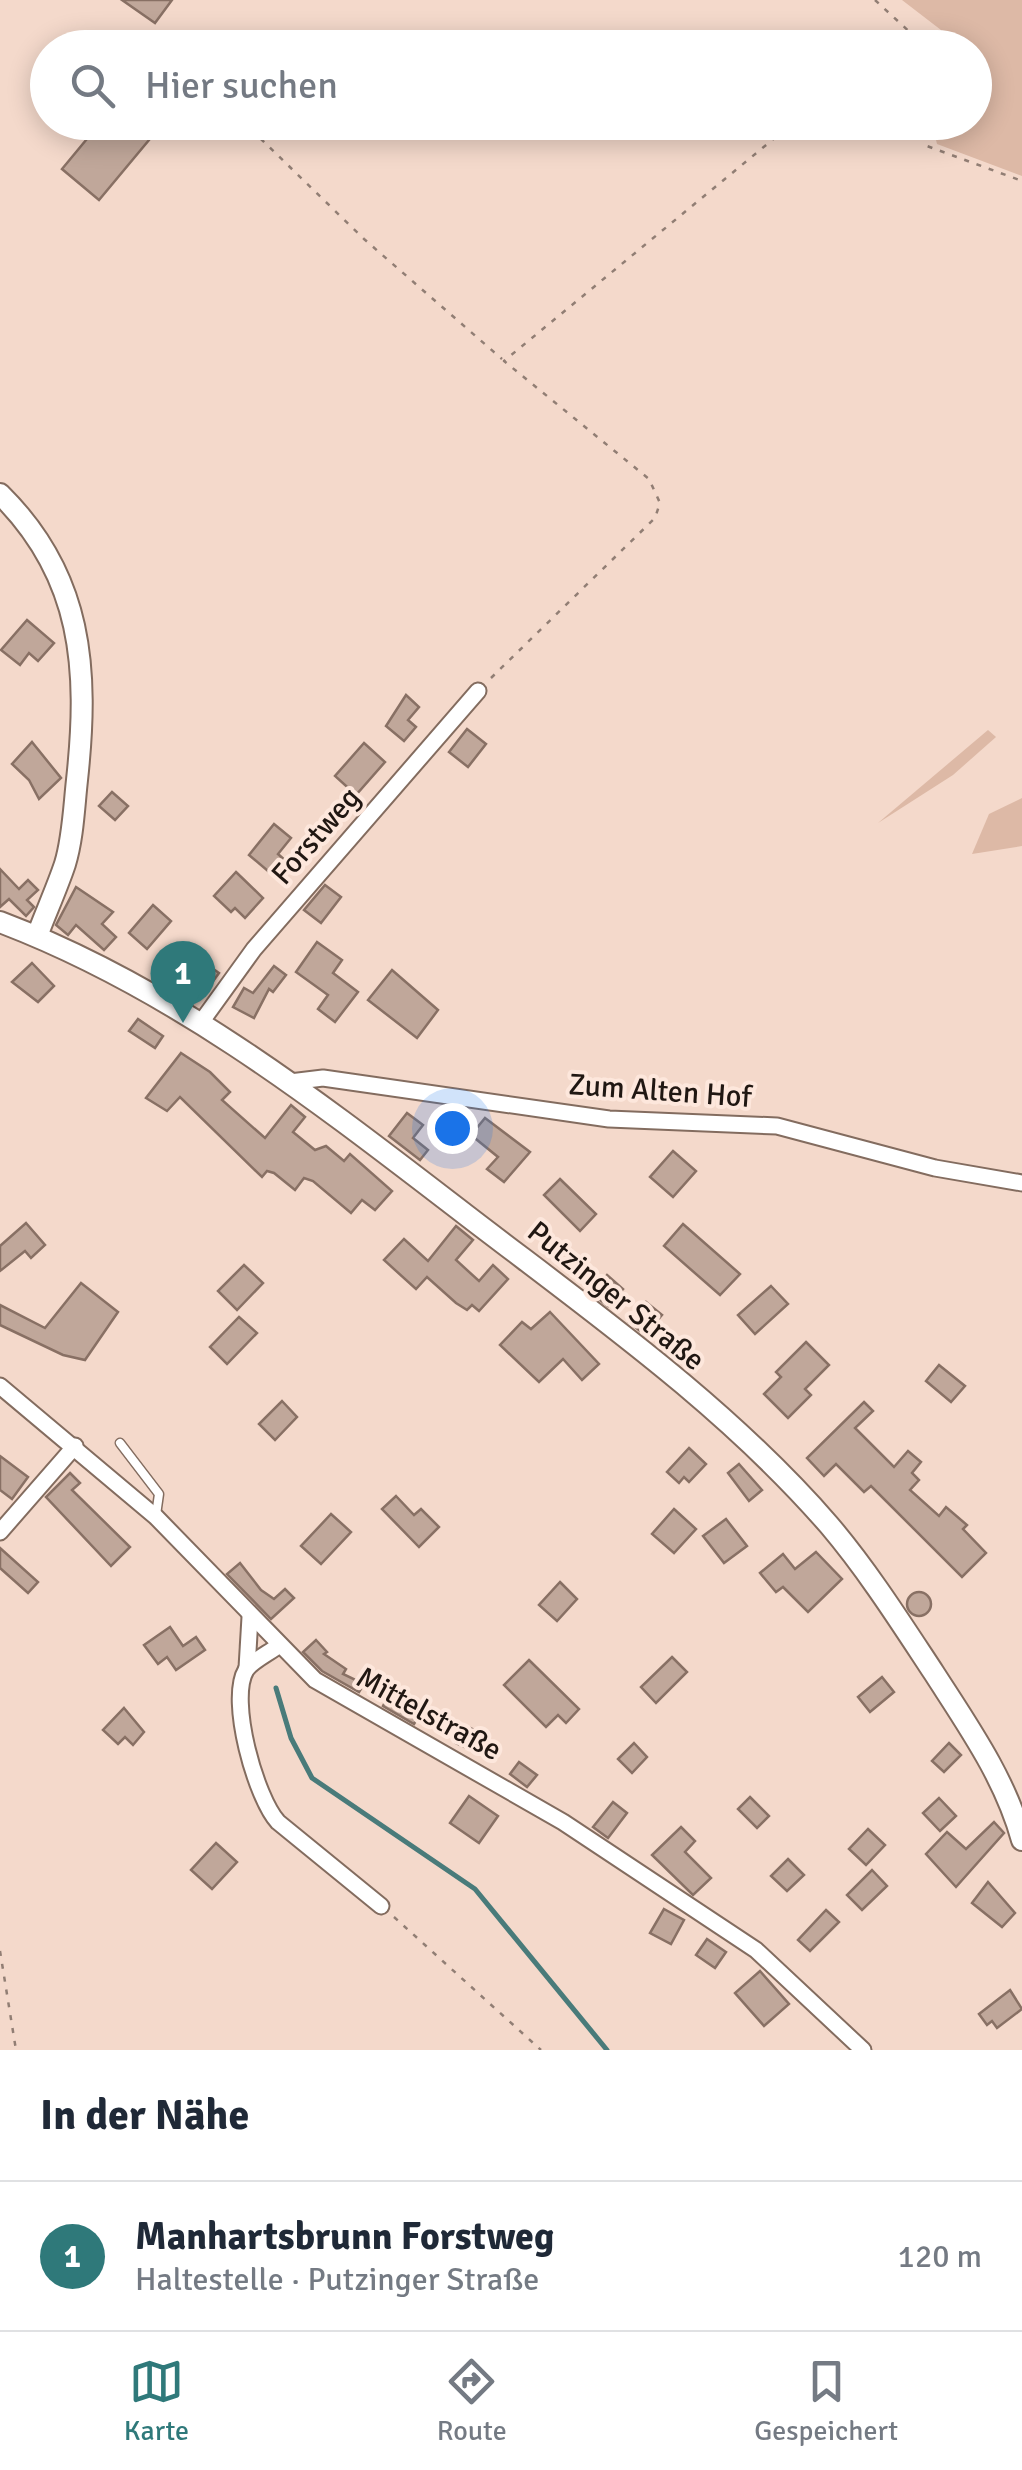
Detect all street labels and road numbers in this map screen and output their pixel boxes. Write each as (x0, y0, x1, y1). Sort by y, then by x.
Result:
street label: Forstweg (264, 780, 368, 892)
street label: Zum Alten Hof (567, 1066, 755, 1116)
street label: Putzinger Straße (520, 1213, 712, 1379)
street label: Mittelstraße (350, 1659, 508, 1769)

